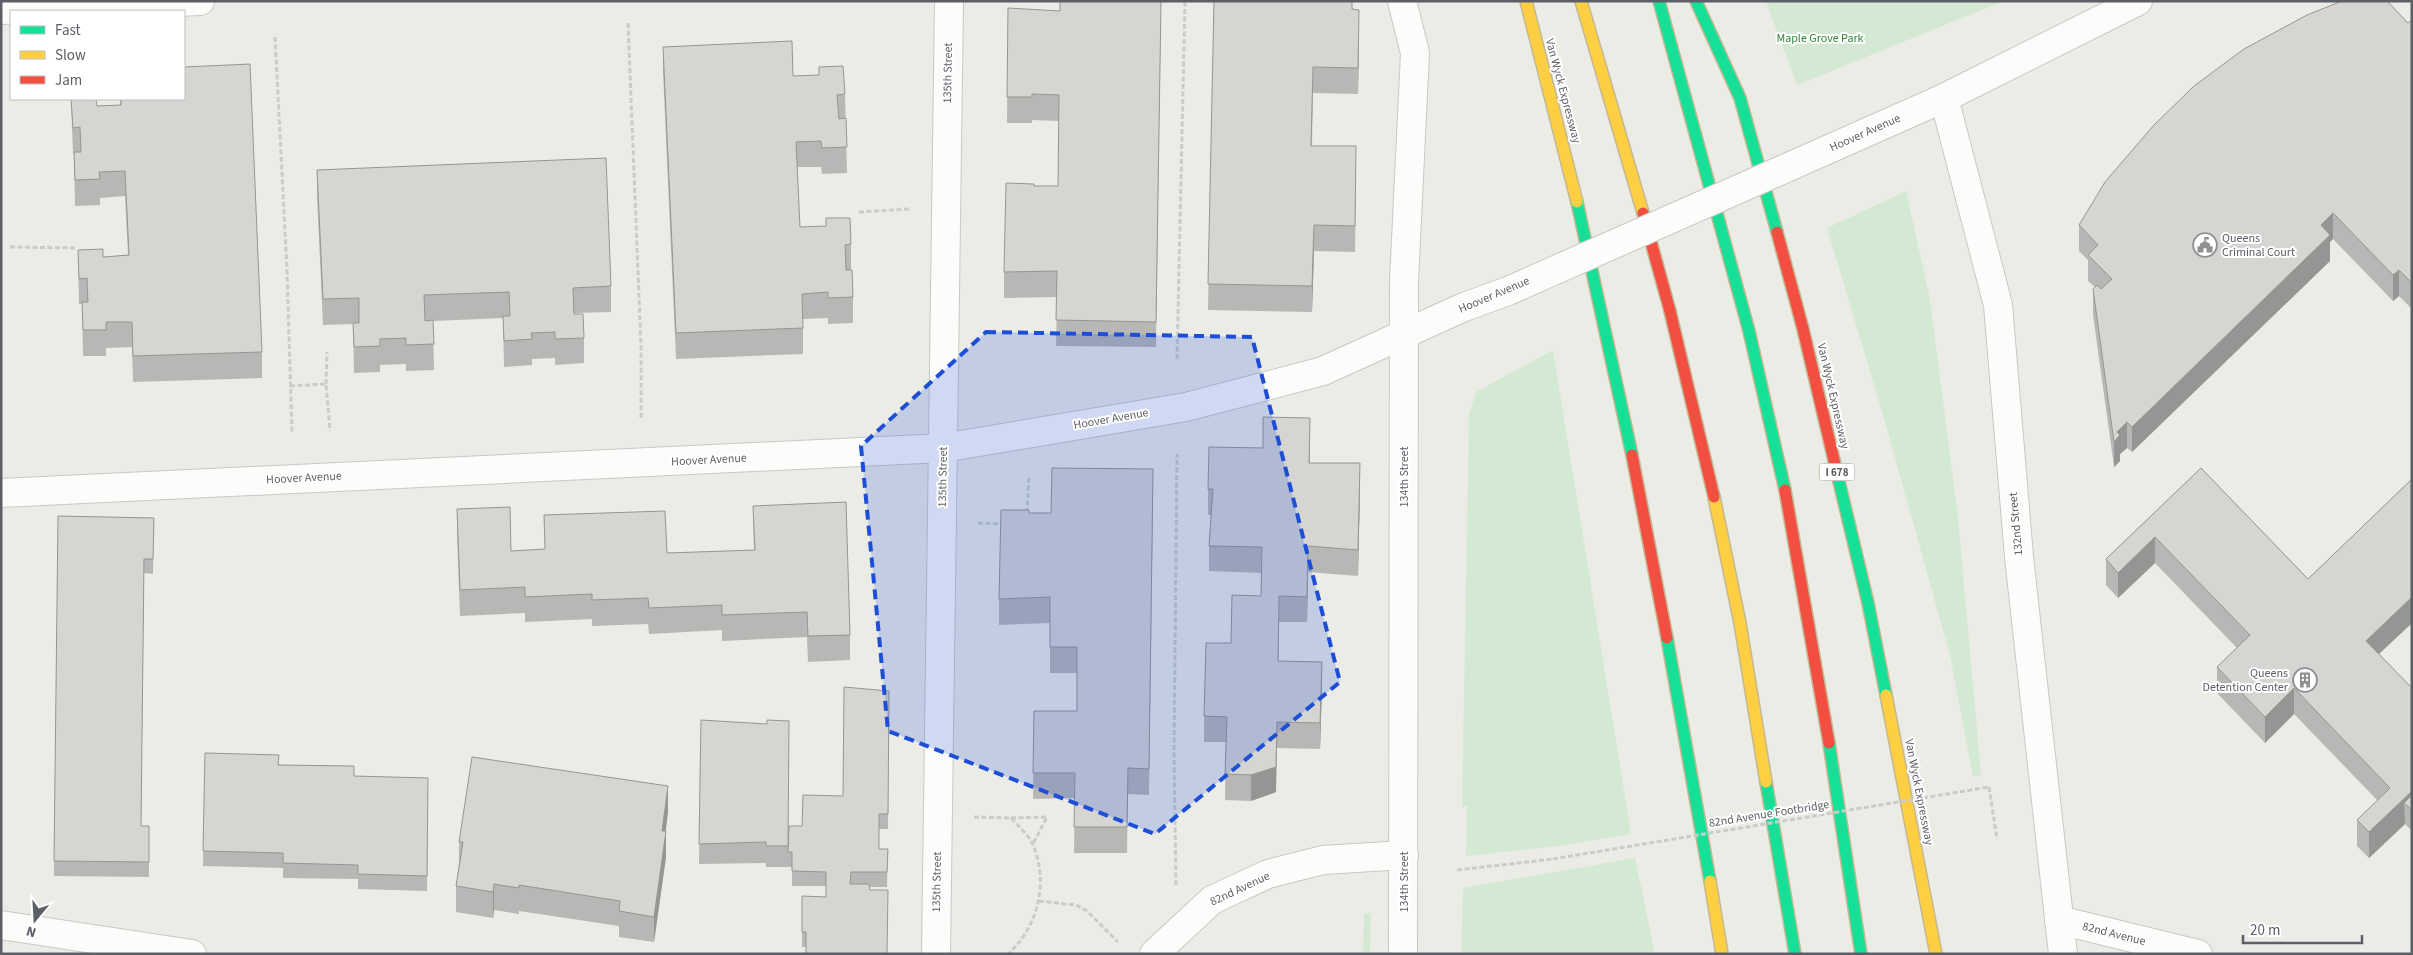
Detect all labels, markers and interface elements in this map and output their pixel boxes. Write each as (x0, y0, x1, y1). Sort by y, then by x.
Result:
legend (10, 10, 185, 100)
text: Fast (55, 20, 81, 41)
park label: Maple Grove Park (1776, 30, 1864, 47)
street label: Van Wyck Expressway (1541, 37, 1585, 146)
street label: 135th Street (939, 42, 957, 104)
text: Slow (55, 45, 86, 66)
text: Jam (55, 70, 82, 91)
street label: Hoover Avenue (1827, 110, 1903, 156)
place label: Queens Criminal Court (2222, 230, 2295, 261)
public building icon: Queens Criminal Court (2192, 232, 2218, 258)
street label: Hoover Avenue (1456, 272, 1532, 318)
street label: Van Wyck Expressway (1813, 342, 1854, 451)
street label: Hoover Avenue (1072, 404, 1150, 434)
street label: 135th Street (934, 446, 952, 508)
street label: 134th Street (1396, 447, 1413, 507)
street label: Hoover Avenue (671, 450, 747, 470)
road number: I 678 (1820, 464, 1854, 481)
street label: Hoover Avenue (266, 468, 342, 488)
street label: 132nd Street (2005, 492, 2027, 556)
place label: Queens Detention Center (2203, 665, 2289, 696)
building icon: Queens Detention Center (2292, 667, 2318, 693)
street label: Van Wyck Expressway (1900, 737, 1938, 847)
street label: 82nd Avenue Footbridge (1708, 796, 1831, 832)
street label: 135th Street (928, 851, 946, 913)
street label: 134th Street (1396, 852, 1413, 912)
street label: 82nd Avenue (1207, 868, 1273, 910)
north arrow (10, 895, 60, 945)
scale bar (2243, 912, 2362, 944)
street label: 82nd Avenue (2081, 918, 2147, 950)
text: N (24, 920, 39, 942)
text: 20 m (2250, 920, 2280, 941)

